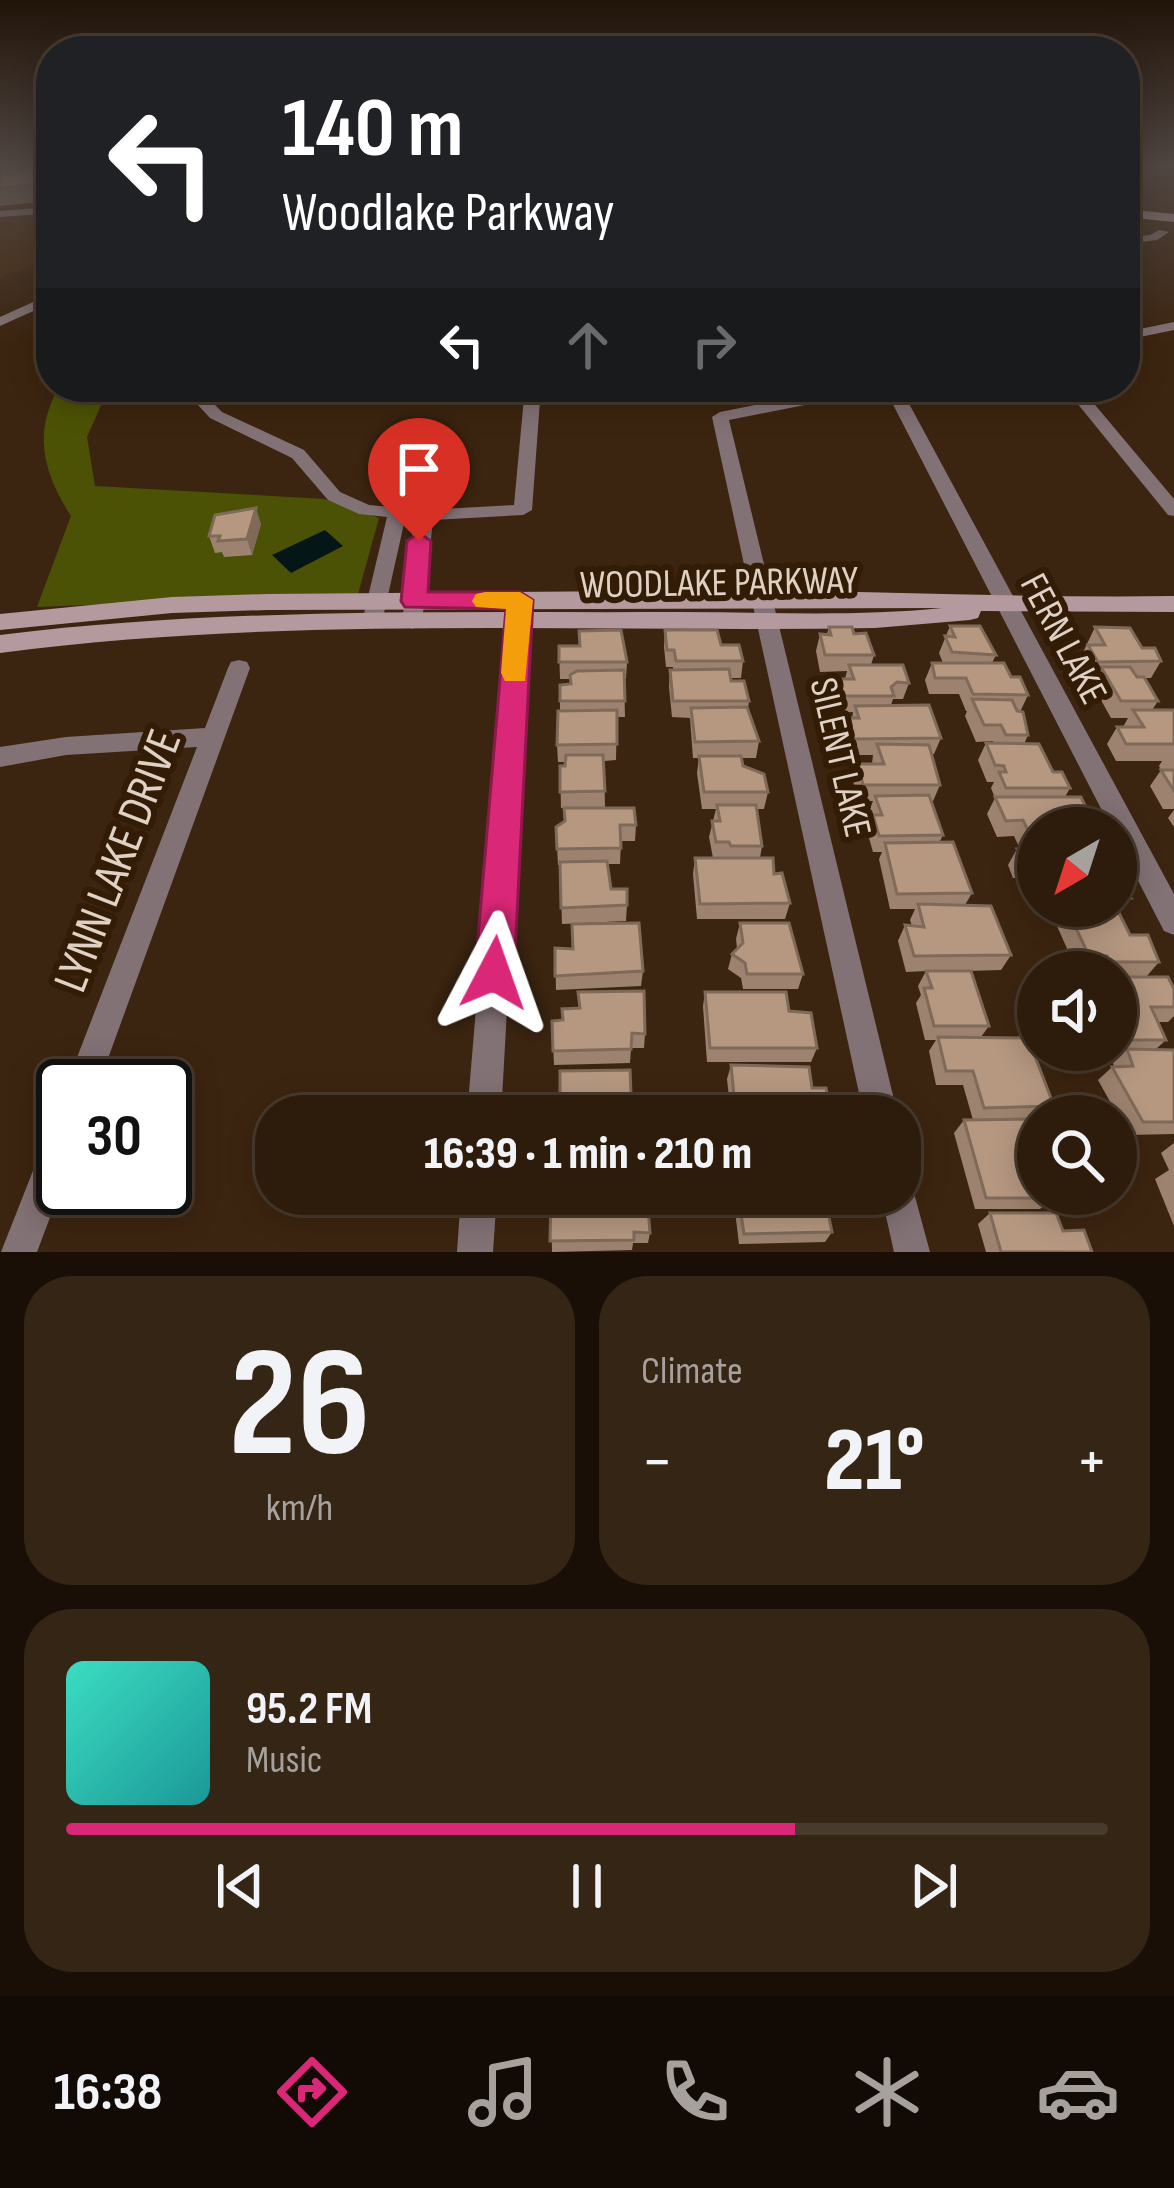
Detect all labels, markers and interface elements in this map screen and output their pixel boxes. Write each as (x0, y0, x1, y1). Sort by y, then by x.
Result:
text: 140 m (282, 79, 463, 180)
icon: left (84, 84, 240, 240)
text: Woodlake Parkway (282, 181, 614, 246)
icon: left (429, 312, 495, 378)
icon: ahead (555, 312, 621, 378)
icon: right (681, 312, 747, 378)
pin (368, 418, 470, 541)
icon: arrive (386, 436, 452, 502)
street label: WOODLAKE PARKWAY (579, 558, 859, 609)
street label: FERN LAKE (1009, 566, 1117, 712)
street label: SILENT LAKE (798, 673, 881, 842)
street label: LYNN LAKE DRIVE (42, 722, 194, 1000)
north arrow (1017, 807, 1137, 927)
map controls (1017, 807, 1137, 1215)
position arrow (431, 910, 557, 1036)
button: sound (1017, 951, 1137, 1071)
speed limit sign: 30 (36, 1059, 192, 1215)
button: search (1017, 1095, 1137, 1215)
text: 16:39 · 1 min · 210 m (424, 1127, 752, 1182)
text: 26 (229, 1313, 370, 1500)
text: Climate (641, 1348, 743, 1395)
text: 21° (824, 1408, 925, 1516)
text: − (641, 1423, 673, 1502)
text: + (1076, 1423, 1108, 1502)
text: km/h (266, 1485, 333, 1532)
text: 95.2 FM (246, 1682, 372, 1737)
text: Music (246, 1737, 322, 1784)
icon: previous (207, 1853, 273, 1919)
icon: pause (554, 1853, 620, 1919)
icon: next (901, 1853, 967, 1919)
icon: directions (270, 2050, 354, 2134)
icon: music (461, 2050, 545, 2134)
icon: phone (653, 2050, 737, 2134)
icon: climate (845, 2050, 929, 2134)
icon: car (1036, 2050, 1120, 2134)
text: 16:38 (54, 2060, 162, 2125)

